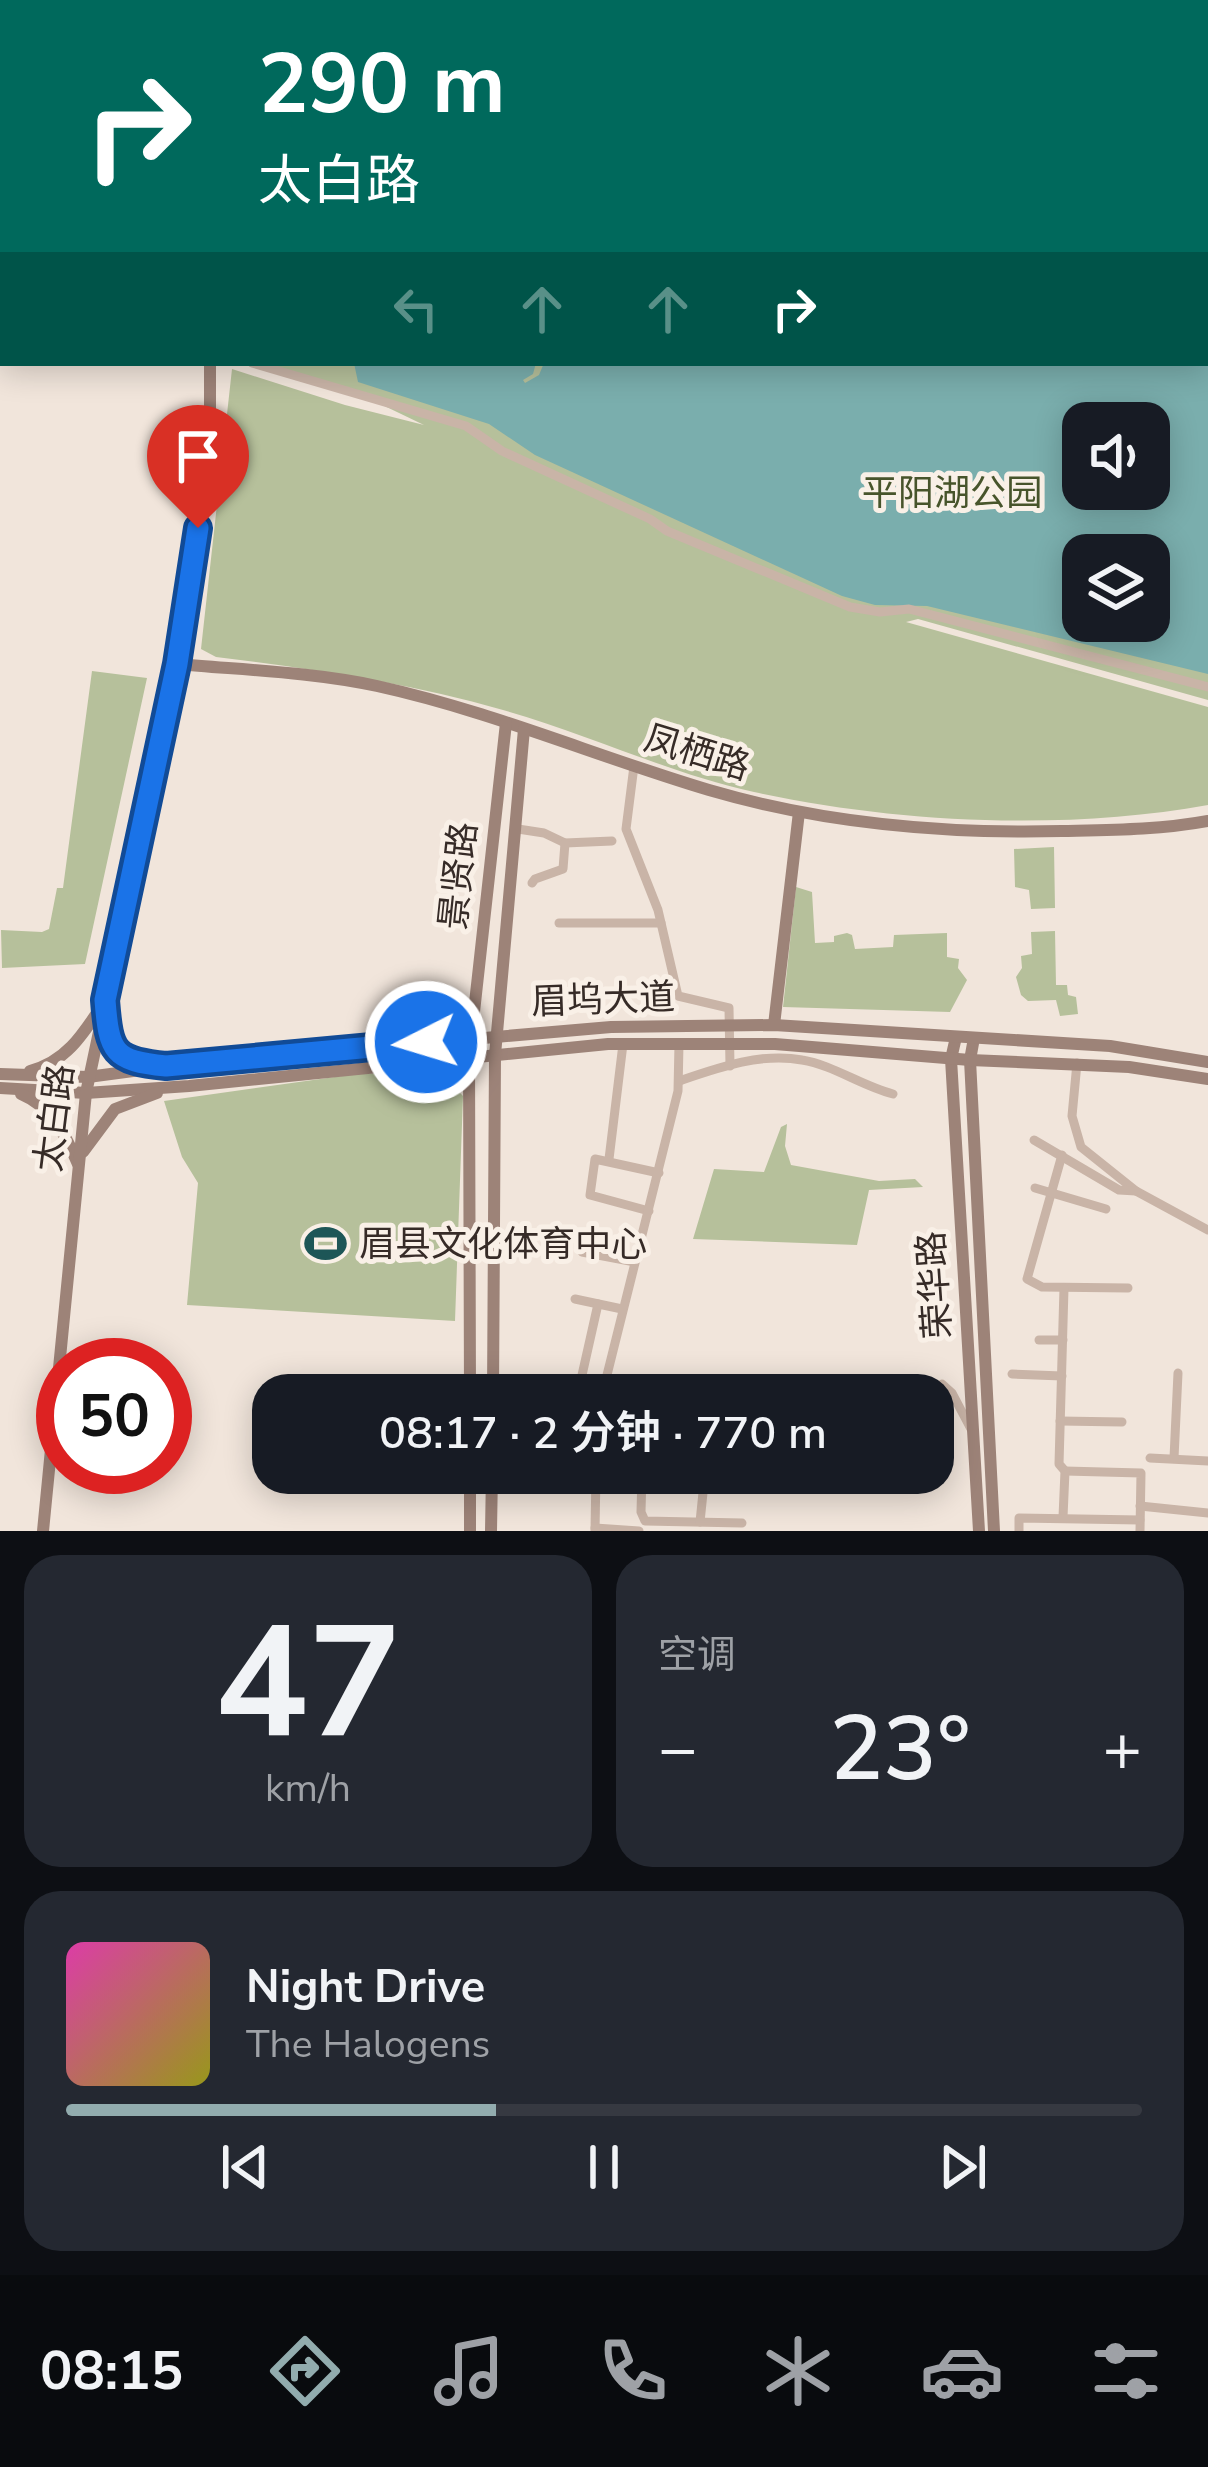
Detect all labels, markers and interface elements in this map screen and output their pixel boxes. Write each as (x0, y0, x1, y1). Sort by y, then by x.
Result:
text: 290 m (258, 27, 506, 142)
icon: right (60, 48, 216, 204)
text: 太白路 (258, 144, 420, 218)
icon: left (383, 276, 449, 342)
icon: ahead (509, 276, 575, 342)
icon: ahead (635, 276, 701, 342)
icon: right (761, 276, 827, 342)
map controls (1062, 402, 1170, 642)
button: sound (1062, 402, 1170, 510)
pin (147, 405, 249, 528)
icon: arrive (165, 423, 231, 489)
park label: 平阳湖公园 (862, 469, 1042, 518)
button: layers (1062, 534, 1170, 642)
street label: 凤栖路 (638, 714, 756, 792)
street label: 景贤路 (429, 820, 489, 932)
street label: 眉坞大道 (530, 973, 676, 1027)
position arrow (363, 979, 489, 1105)
street label: 太白路 (24, 1061, 86, 1175)
place label: 眉县文化体育中心 (359, 1220, 647, 1269)
sports icon: 眉县文化体育中心 (302, 1221, 348, 1267)
street label: 荣华路 (907, 1229, 963, 1341)
speed limit sign: 50 (36, 1338, 192, 1494)
text: 08:17 · 2 分钟 · 770 m (379, 1403, 827, 1464)
text: 47 (214, 1577, 402, 1790)
text: 空调 (658, 1629, 736, 1682)
text: 23° (829, 1688, 971, 1811)
text: − (658, 1704, 698, 1794)
text: + (1102, 1704, 1142, 1794)
text: km/h (265, 1762, 351, 1815)
text: Night Drive (246, 1957, 485, 2018)
text: The Halogens (246, 2018, 490, 2071)
icon: previous (212, 2134, 278, 2200)
icon: pause (571, 2134, 637, 2200)
icon: next (930, 2134, 996, 2200)
icon: directions (263, 2329, 347, 2413)
icon: music (427, 2329, 511, 2413)
icon: phone (591, 2329, 675, 2413)
icon: climate (756, 2329, 840, 2413)
icon: car (920, 2329, 1004, 2413)
icon: filters (1084, 2329, 1168, 2413)
text: 08:15 (40, 2334, 183, 2408)

